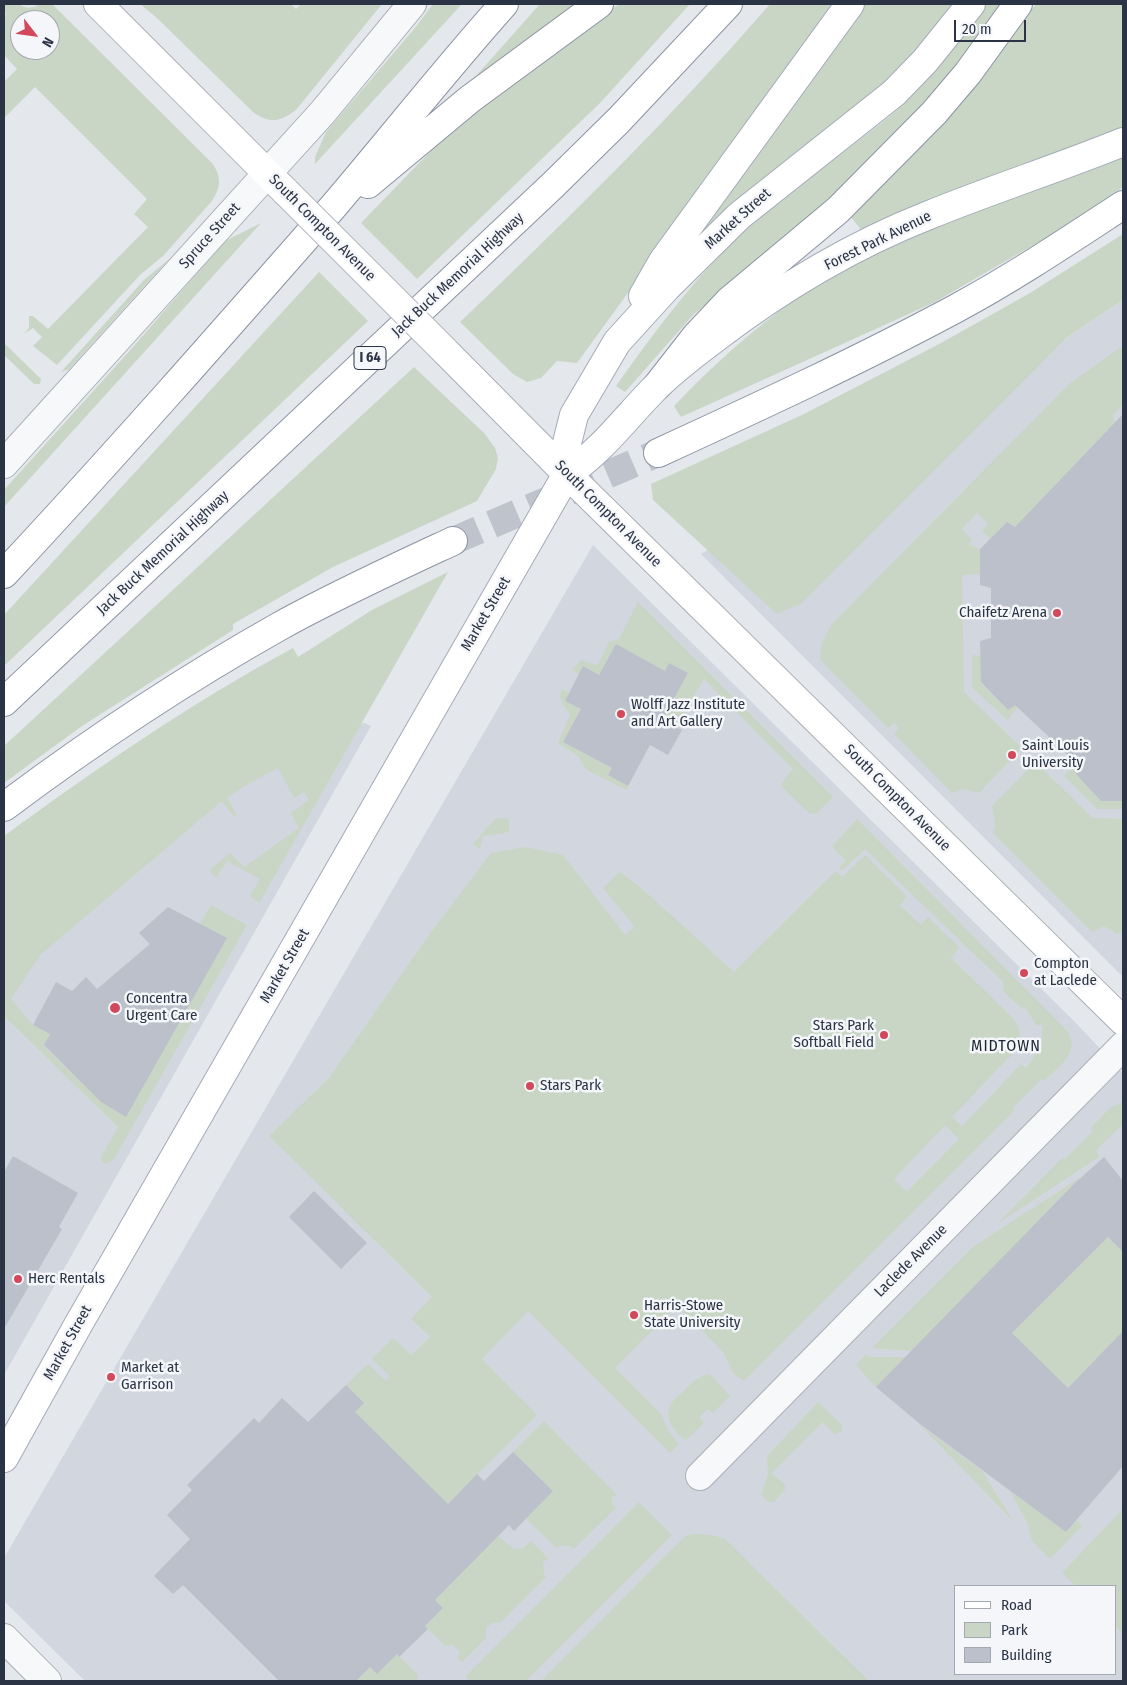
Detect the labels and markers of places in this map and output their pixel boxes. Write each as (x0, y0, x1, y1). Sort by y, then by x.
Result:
place label: Chaifetz Arena (959, 604, 1047, 622)
marker: Chaifetz Arena (1051, 607, 1063, 619)
place label: Wolff Jazz Institute and Art Gallery (631, 696, 745, 731)
marker: Wolff Jazz Institute and Art Gallery (615, 708, 627, 720)
place label: Saint Louis University (1022, 737, 1089, 772)
marker: Saint Louis University (1006, 749, 1018, 761)
place label: Compton at Laclede (1034, 955, 1097, 990)
marker: Compton at Laclede (1018, 967, 1030, 979)
place label: Concentra Urgent Care (126, 990, 197, 1025)
marker: Concentra Urgent Care (108, 1001, 122, 1015)
place label: Stars Park Softball Field (793, 1017, 874, 1052)
marker: Stars Park Softball Field (878, 1029, 890, 1041)
place label: Stars Park (540, 1077, 601, 1095)
marker: Stars Park (524, 1080, 536, 1092)
place label: Herc Rentals (28, 1270, 105, 1288)
marker: Herc Rentals (12, 1273, 24, 1285)
place label: Harris-Stowe State University (644, 1297, 740, 1332)
marker: Harris-Stowe State University (628, 1309, 640, 1321)
place label: Market at Garrison (121, 1359, 179, 1394)
marker: Market at Garrison (105, 1371, 117, 1383)

